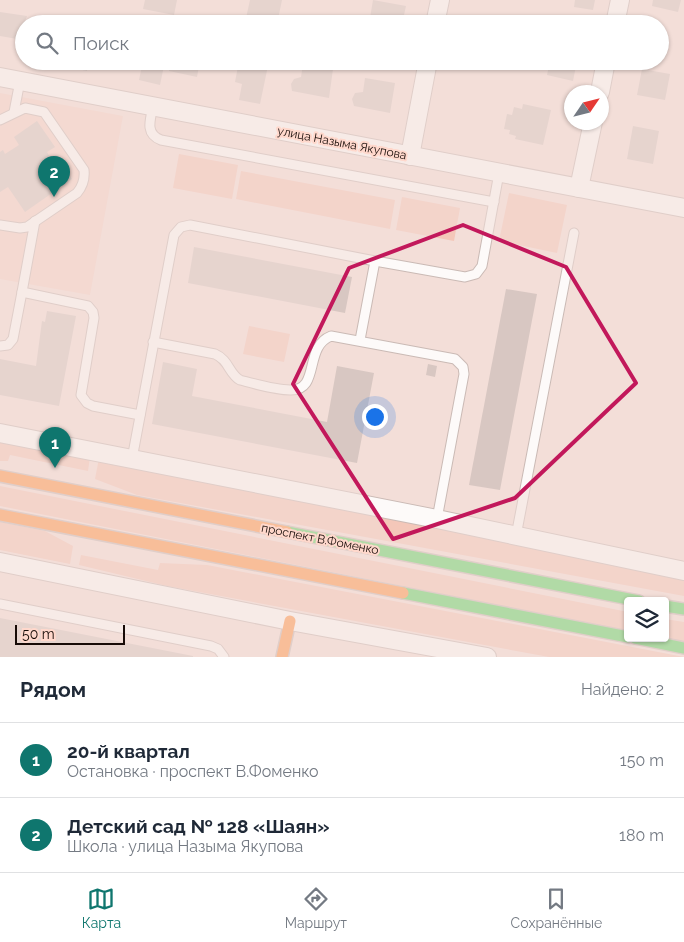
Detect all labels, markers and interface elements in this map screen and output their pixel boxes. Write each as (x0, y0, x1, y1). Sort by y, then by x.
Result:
search box (15, 15, 669, 70)
icon: search (33, 29, 61, 57)
text: Поиск (73, 32, 129, 54)
north arrow (564, 85, 609, 130)
street label: улица Назыма Якупова (276, 124, 408, 162)
pin: 2 (38, 156, 70, 197)
your location (362, 404, 388, 430)
pin: 1 (39, 427, 71, 468)
street label: проспект В.Фоменко (260, 521, 380, 557)
map controls (624, 597, 669, 642)
button: layers (624, 597, 669, 642)
scale bar (15, 622, 125, 645)
text: 50 m (22, 626, 55, 642)
text: Рядом (20, 677, 86, 702)
text: Найдено: 2 (581, 680, 664, 699)
text: 20-й квартал (67, 740, 190, 762)
text: 1 (32, 751, 40, 770)
text: 150 m (620, 751, 664, 770)
text: Остановка · проспект В.Фоменко (67, 762, 319, 781)
text: Детский сад № 128 «Шаян» (67, 815, 330, 837)
text: 2 (31, 826, 41, 845)
text: 180 m (619, 826, 664, 845)
text: Школа · улица Назыма Якупова (67, 837, 303, 856)
tab: Карта (82, 885, 121, 931)
tab: Маршрут (285, 885, 347, 931)
tab: Сохранённые (511, 885, 602, 931)

